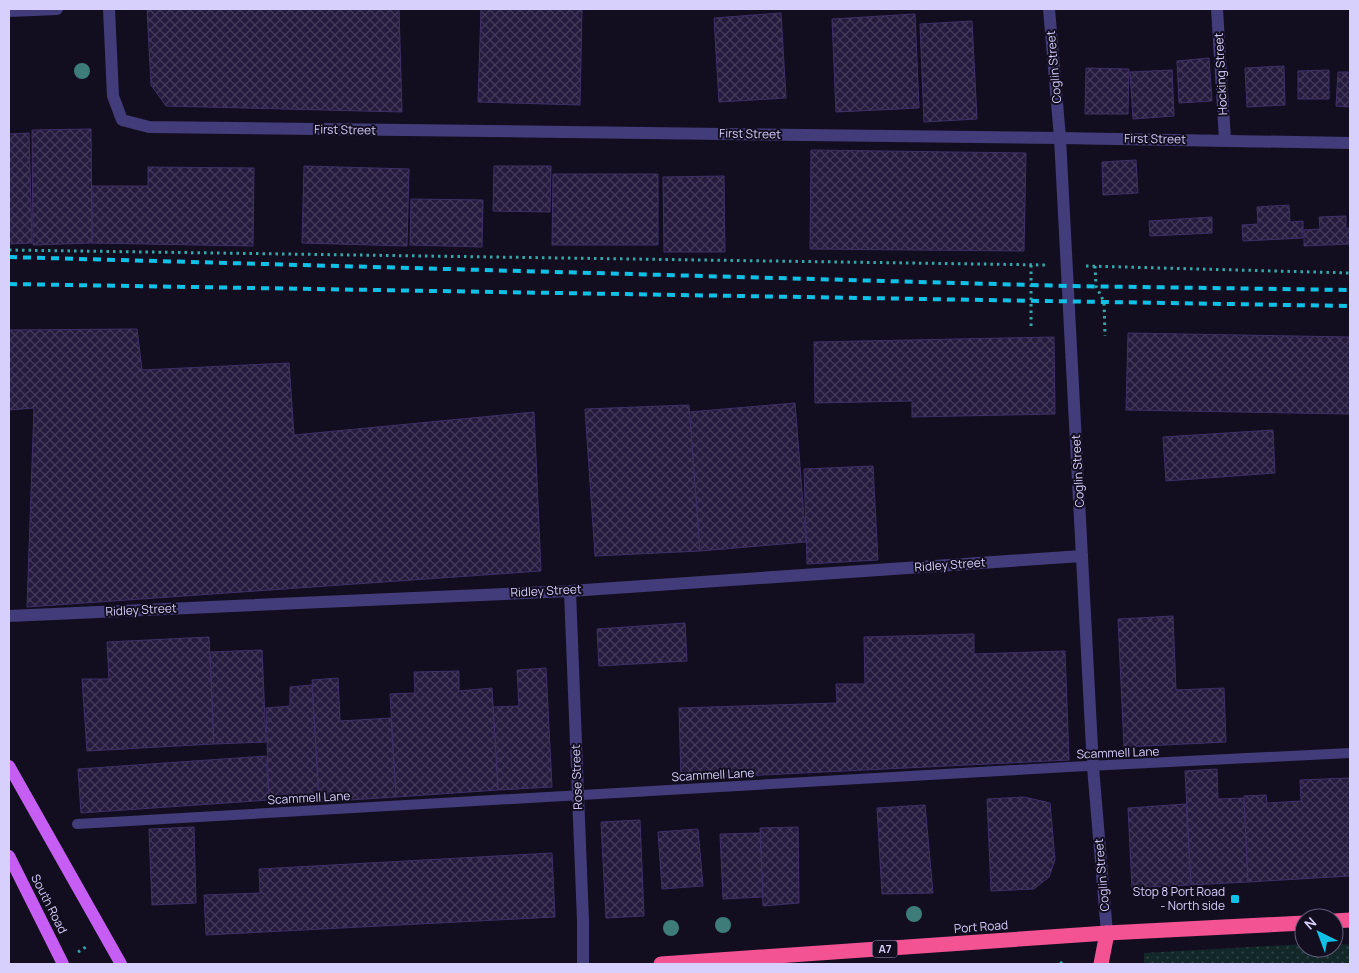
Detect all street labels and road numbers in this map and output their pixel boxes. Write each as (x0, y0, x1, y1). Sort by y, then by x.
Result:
street label: Coglin Street (1042, 30, 1065, 104)
street label: Hocking Street (1210, 32, 1231, 116)
street label: First Street (314, 120, 376, 139)
street label: First Street (719, 124, 781, 143)
street label: First Street (1124, 129, 1186, 148)
street label: Coglin Street (1067, 434, 1088, 508)
street label: Ridley Street (914, 554, 986, 575)
street label: Ridley Street (510, 580, 582, 601)
street label: Ridley Street (105, 599, 177, 620)
street label: Scammell Lane (1076, 743, 1160, 762)
street label: Rose Street (567, 744, 586, 810)
street label: Scammell Lane (671, 764, 755, 785)
street label: Scammell Lane (267, 787, 351, 808)
street label: Coglin Street (1090, 838, 1113, 912)
street label: South Road (27, 871, 72, 936)
street label: Port Road (953, 916, 1009, 937)
road number: A7 (872, 941, 898, 958)

